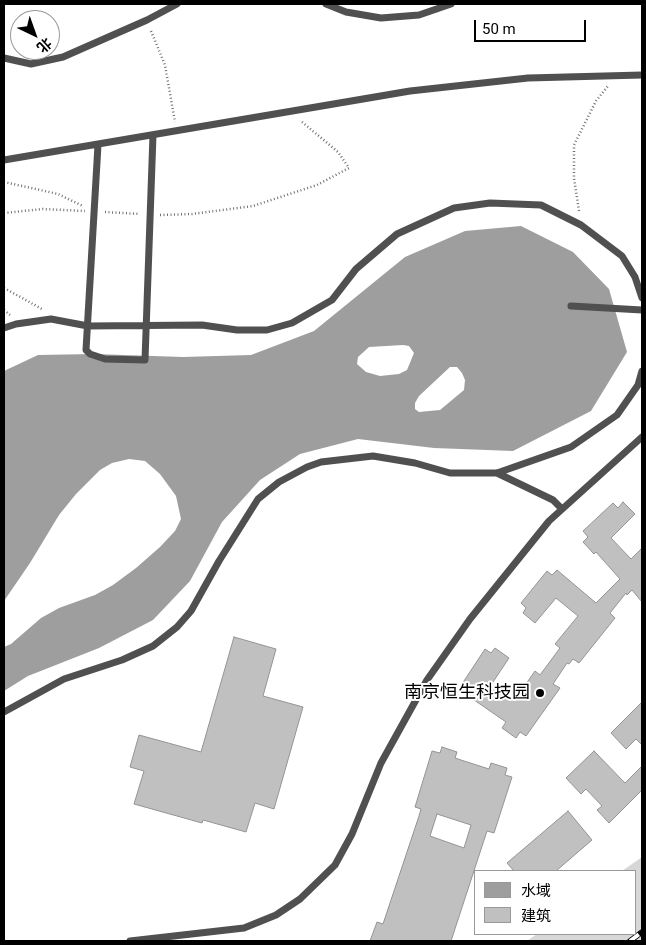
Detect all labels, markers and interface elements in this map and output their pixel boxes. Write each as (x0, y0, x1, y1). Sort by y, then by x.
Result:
north arrow (10, 10, 60, 60)
scale bar (476, 10, 588, 42)
text: 50 m (482, 20, 516, 38)
text: 北 (34, 35, 55, 56)
place label: 南京恒生科技园 (404, 682, 530, 704)
marker: 南京恒生科技园 (534, 687, 546, 699)
legend (473, 870, 636, 935)
text: 水域 (521, 882, 551, 900)
text: 建筑 (521, 907, 551, 925)

